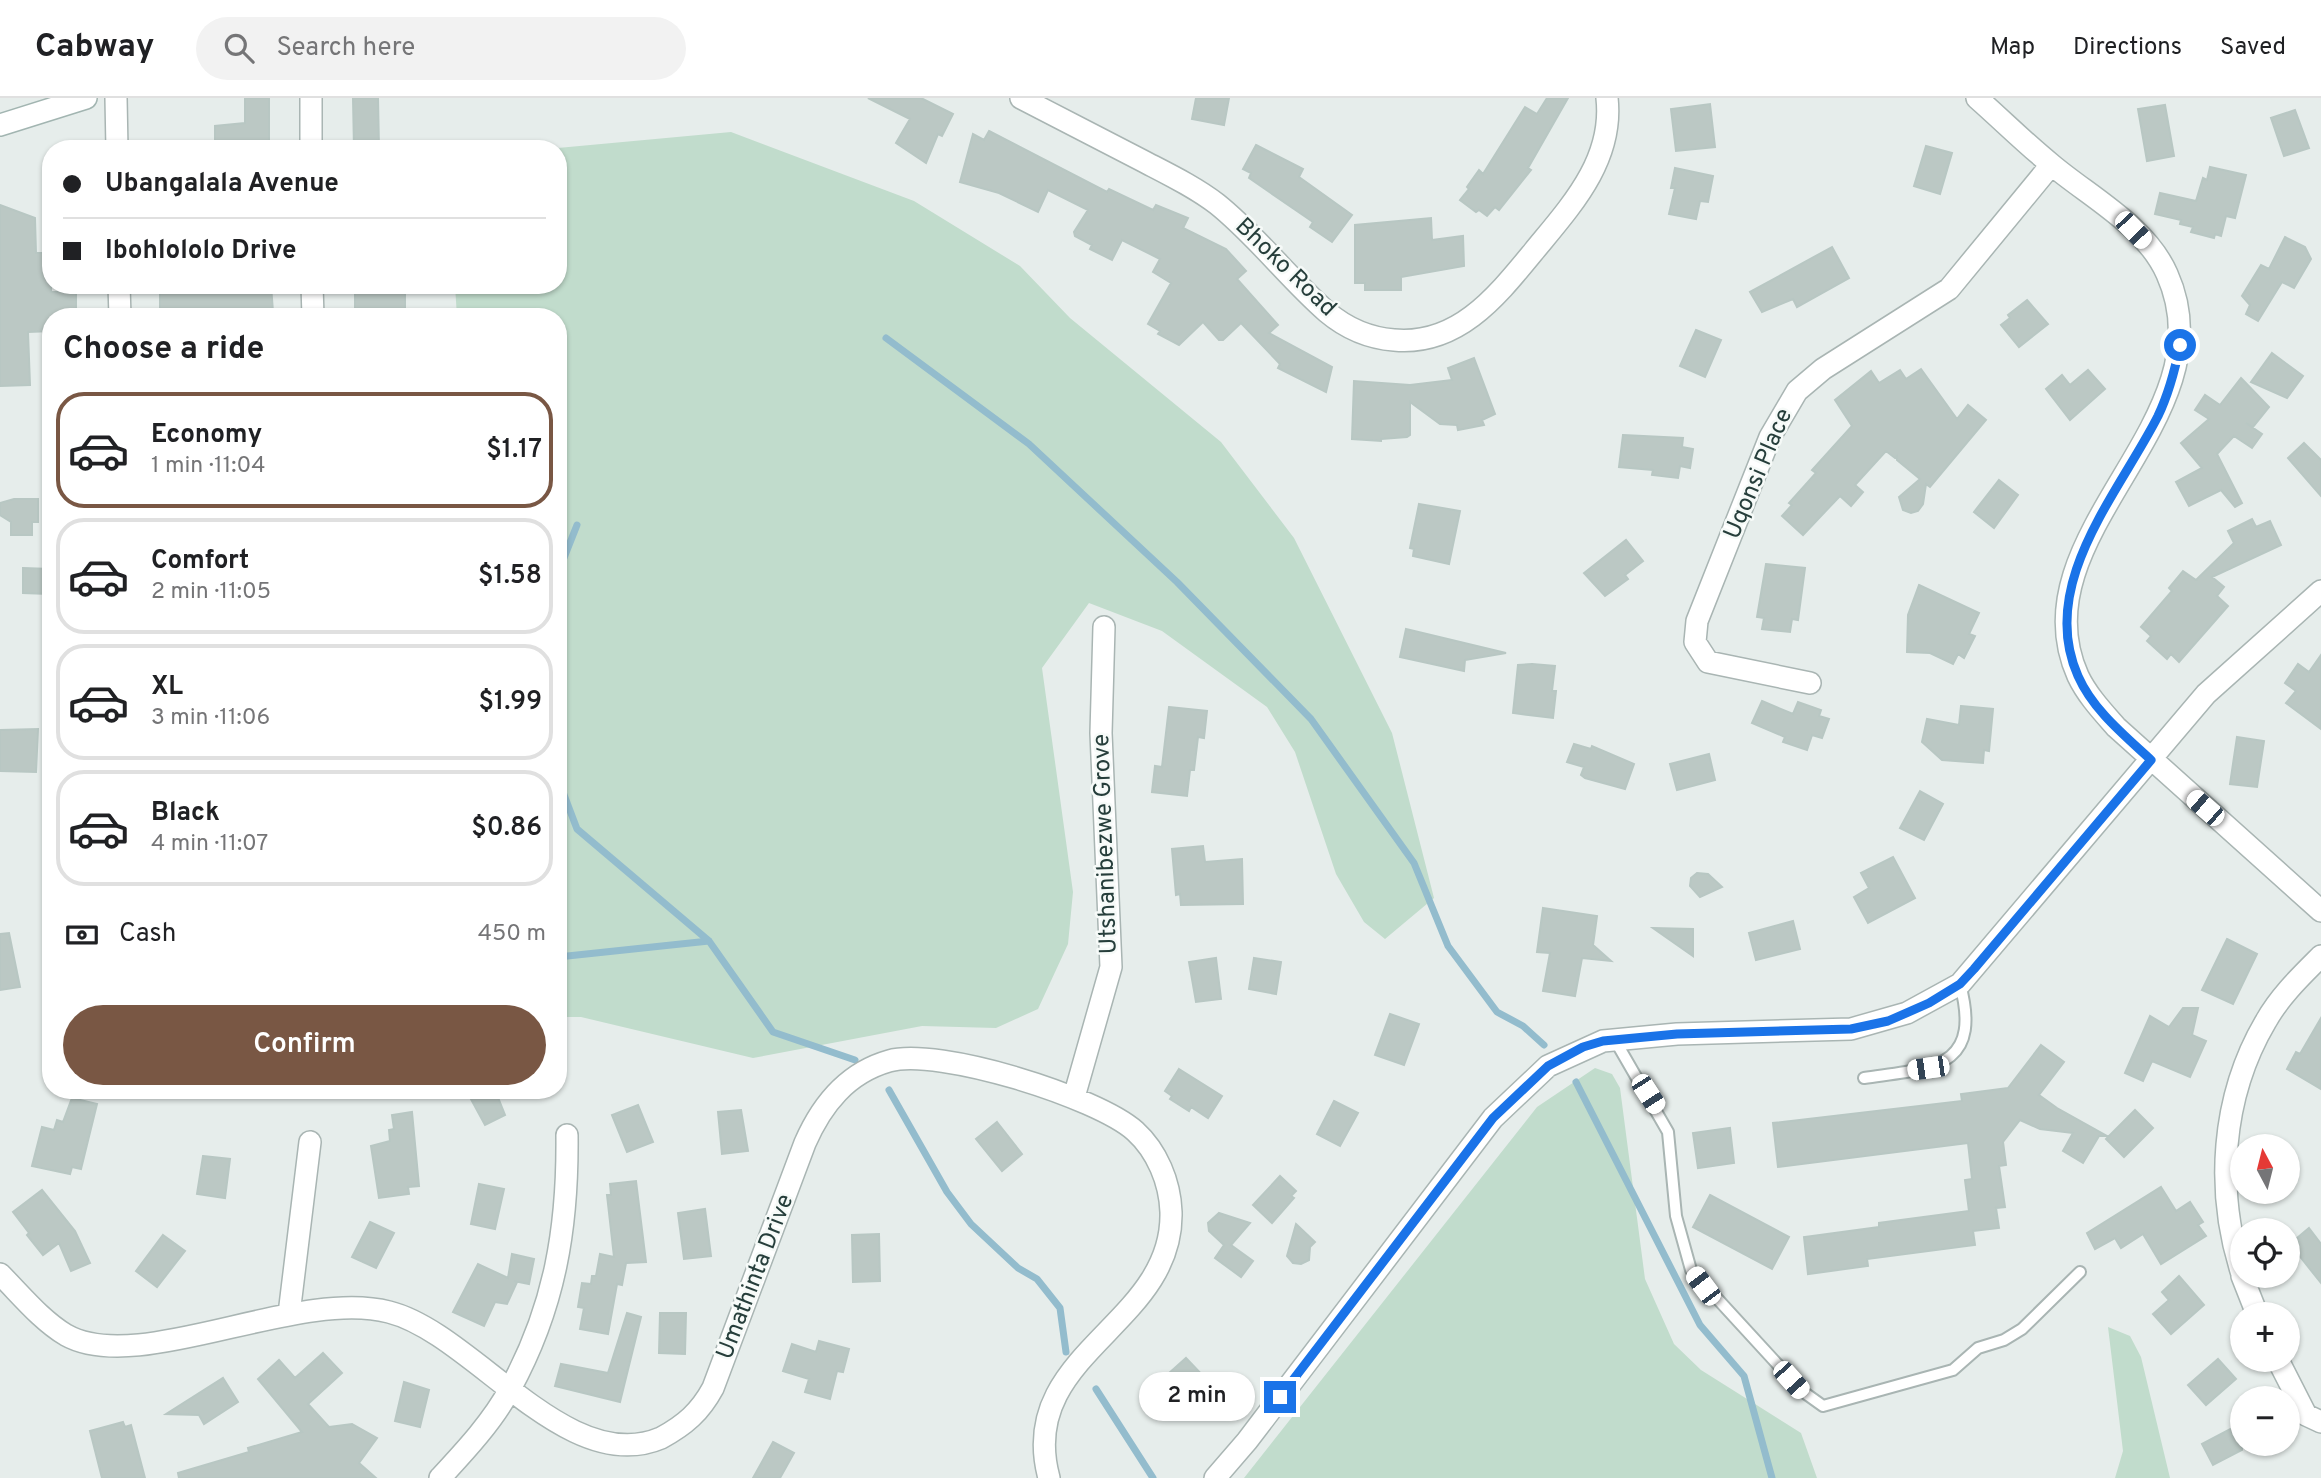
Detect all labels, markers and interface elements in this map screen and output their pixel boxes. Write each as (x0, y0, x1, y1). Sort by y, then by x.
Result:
search box (196, 17, 686, 80)
text: Cabway (35, 27, 154, 69)
icon: search (220, 29, 258, 67)
text: Search here (276, 32, 415, 65)
text: Map (1990, 33, 2035, 63)
text: Directions (2073, 33, 2182, 63)
text: Saved (2220, 33, 2286, 63)
text: Ubangalala Avenue (105, 168, 339, 201)
car (2111, 208, 2156, 252)
street label: Bhoko Road (1228, 212, 1342, 324)
text: Ibohlololo Drive (105, 235, 297, 268)
route start (2164, 329, 2196, 361)
text: Choose a ride (63, 330, 264, 370)
street label: Uqonsi Place (1718, 404, 1800, 544)
icon: car (67, 419, 130, 482)
text: Economy (151, 419, 262, 452)
text: $1.17 (486, 434, 542, 467)
text: 1 min · 11:04 (151, 452, 265, 481)
icon: car (67, 545, 130, 608)
text: Comfort (151, 545, 249, 578)
text: $1.58 (478, 560, 542, 593)
text: 2 min · 11:05 (151, 578, 271, 607)
icon: car (67, 671, 130, 734)
text: XL (151, 671, 183, 704)
text: $1.99 (478, 686, 542, 719)
text: 3 min · 11:06 (151, 704, 270, 733)
street label: Utshanibezwe Grove (1087, 733, 1125, 955)
car (2183, 786, 2228, 830)
icon: car (67, 797, 130, 860)
text: Black (151, 797, 220, 830)
text: $0.86 (471, 812, 542, 845)
text: 4 min · 11:07 (151, 830, 268, 859)
icon: cash (63, 916, 101, 954)
text: Cash (119, 918, 176, 951)
text: 450 m (478, 920, 546, 949)
button: Confirm (63, 1005, 546, 1085)
car (1906, 1055, 1951, 1081)
car (1628, 1071, 1669, 1117)
north arrow (2230, 1134, 2300, 1204)
map controls (2230, 1134, 2300, 1456)
street label: Umathinta Drive (711, 1190, 801, 1364)
button: locate (2230, 1218, 2300, 1288)
car (1682, 1263, 1725, 1309)
button: + (2230, 1302, 2300, 1372)
car (1770, 1357, 1813, 1403)
callout: 2 min (1140, 1372, 1256, 1422)
route end (1264, 1381, 1296, 1413)
text: 2 min (1167, 1382, 1227, 1411)
button: − (2230, 1386, 2300, 1456)

